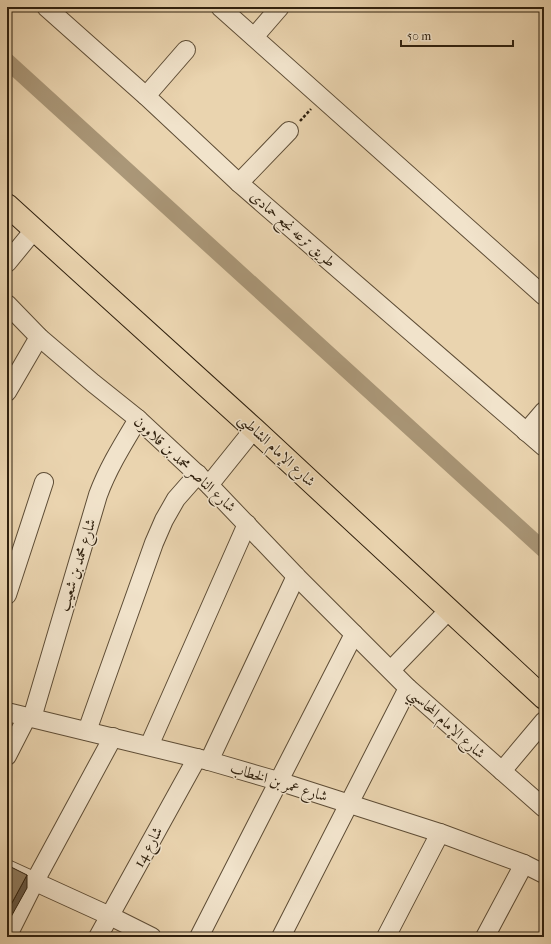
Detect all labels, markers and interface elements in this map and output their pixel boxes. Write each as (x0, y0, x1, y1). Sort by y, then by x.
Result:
scale bar (401, 22, 513, 48)
text: 50 m (407, 29, 431, 43)
street label: طريق ترعه نجع حمادى (243, 187, 339, 275)
street label: شارع الإمام الشاطبى (232, 410, 319, 493)
street label: شارع الناصر محمد بن قلاوون (128, 412, 240, 519)
street label: شارع محمد بن شعيب (54, 517, 103, 615)
street label: شارع الإمام المحاسبي (402, 684, 489, 766)
street label: شارع عمر بن الخطاب (227, 759, 330, 809)
street label: شارع 14 (130, 824, 170, 872)

